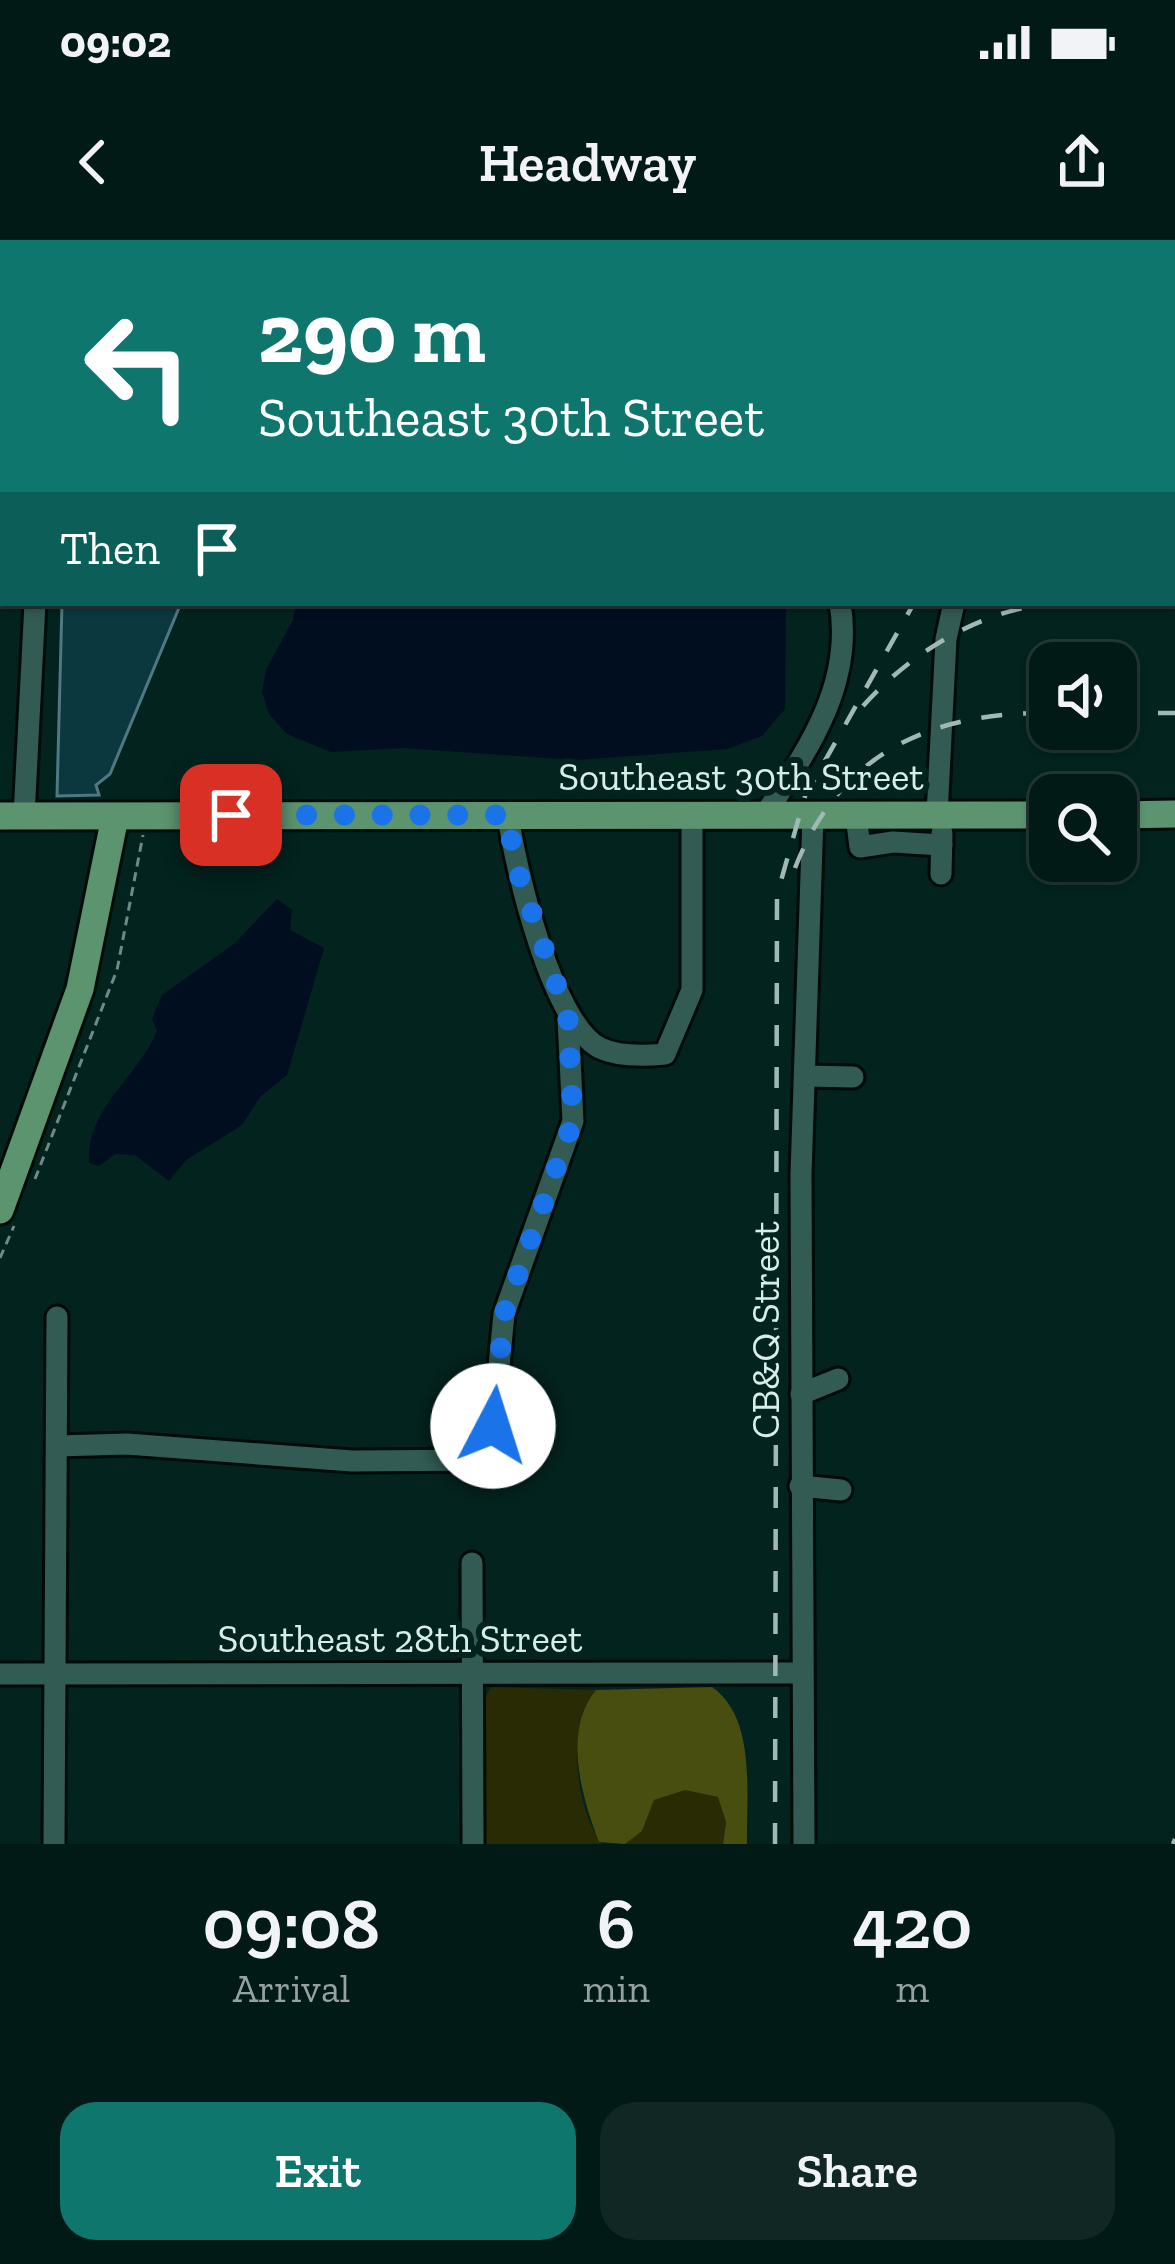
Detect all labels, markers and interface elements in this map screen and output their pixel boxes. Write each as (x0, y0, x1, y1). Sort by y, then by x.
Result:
text: 09:02 (60, 15, 171, 69)
icon: back (60, 129, 126, 195)
icon: share (1049, 129, 1115, 195)
text: Headway (479, 130, 696, 195)
text: 290 m (258, 283, 486, 384)
icon: left (60, 288, 216, 444)
text: Southeast 30th Street (258, 385, 764, 450)
icon: arrive (184, 516, 250, 582)
text: Then (60, 522, 160, 576)
map controls (1029, 642, 1137, 882)
button: sound (1029, 642, 1137, 750)
street label: Southeast 30th Street (558, 753, 924, 800)
pin (180, 764, 282, 866)
button: search (1029, 774, 1137, 882)
icon: arrive (198, 782, 264, 848)
street label: CB&Q Street (742, 1221, 789, 1439)
position arrow (430, 1363, 556, 1489)
street label: Southeast 28th Street (217, 1615, 583, 1662)
text: 09:08 (203, 1880, 380, 1966)
text: 6 (597, 1880, 636, 1966)
text: 420 (853, 1880, 972, 1966)
text: Arrival (233, 1965, 350, 2012)
text: min (583, 1965, 650, 2012)
text: m (896, 1965, 929, 2012)
button: Exit (60, 2102, 576, 2240)
button: Share (600, 2102, 1115, 2240)

